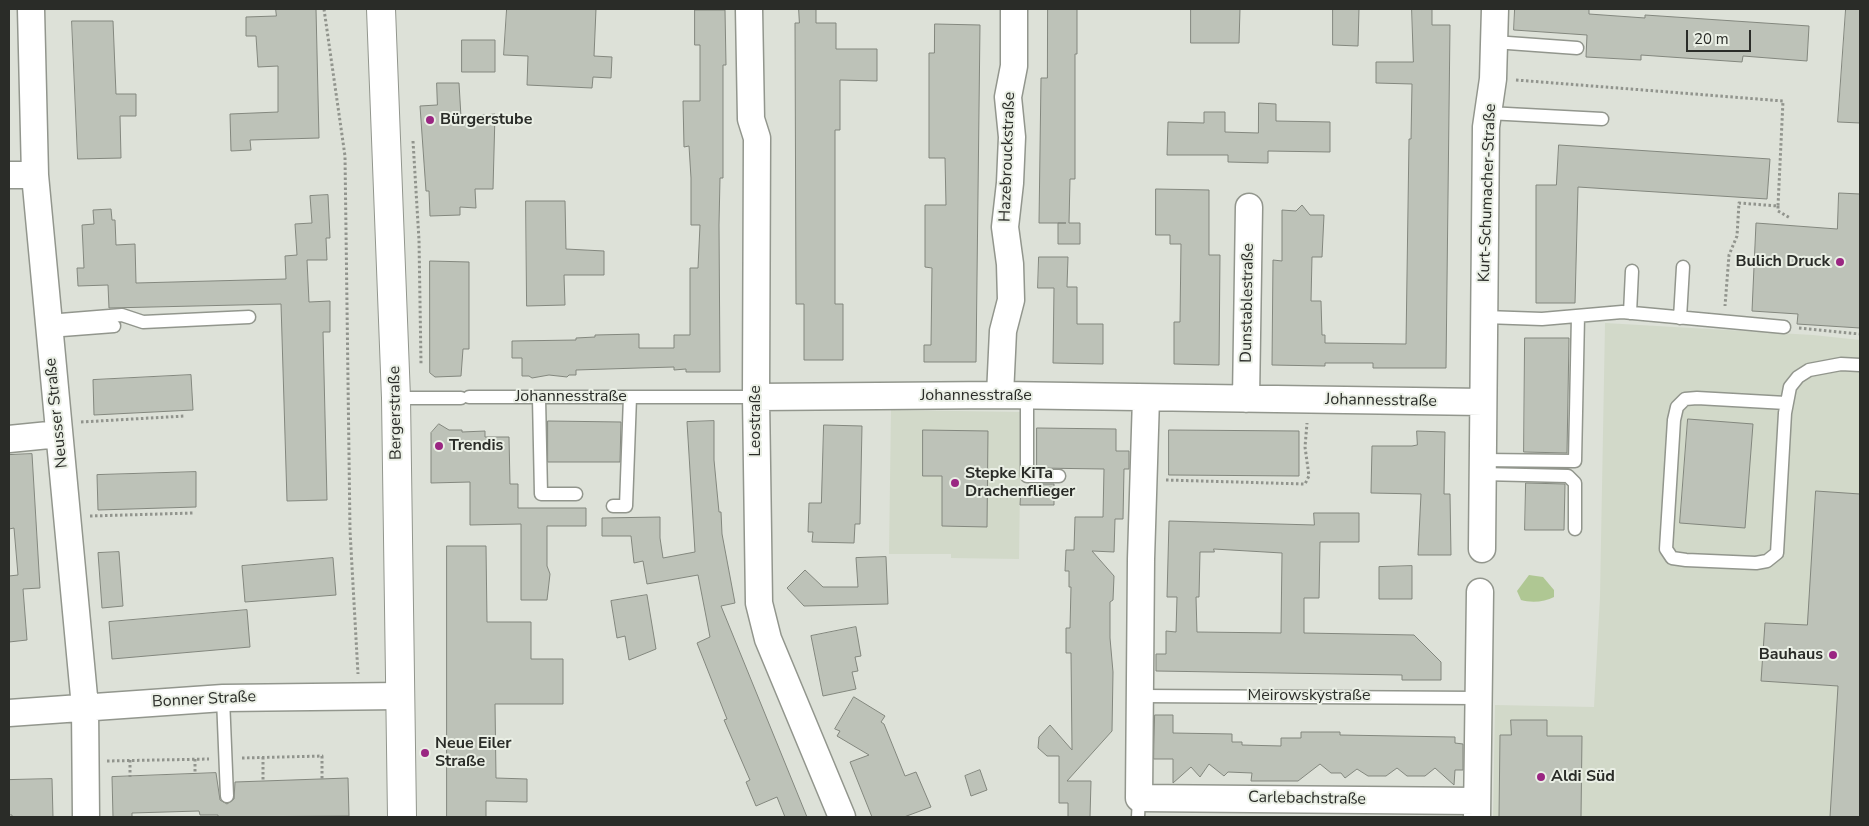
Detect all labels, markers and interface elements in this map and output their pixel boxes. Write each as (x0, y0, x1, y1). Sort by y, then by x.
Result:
scale bar (1689, 20, 1754, 52)
text: 20 m (1694, 29, 1729, 49)
street label: Hazebrouckstraße (996, 92, 1020, 222)
street label: Kurt-Schumacher-Straße (1475, 103, 1501, 283)
place label: Bürgerstube (440, 110, 532, 130)
marker: Bürgerstube (424, 114, 436, 126)
street label: Dunstablestraße (1237, 243, 1259, 363)
place label: Bulich Druck (1735, 252, 1830, 272)
marker: Bulich Druck (1834, 256, 1846, 268)
street label: Neusser Straße (42, 357, 72, 469)
street label: Bergerstraße (386, 366, 406, 460)
street label: Leostraße (746, 385, 766, 457)
street label: Johannesstraße (920, 386, 1032, 406)
street label: Johannesstraße (515, 387, 627, 407)
street label: Johannesstraße (1325, 390, 1437, 412)
place label: Trendis (449, 436, 503, 456)
marker: Trendis (433, 440, 445, 452)
place label: Stepke KiTa Drachenflieger (965, 464, 1075, 502)
marker: Stepke KiTa Drachenflieger (949, 477, 961, 489)
place label: Bauhaus (1759, 645, 1823, 665)
marker: Bauhaus (1827, 649, 1839, 661)
street label: Meirowskystraße (1248, 686, 1370, 706)
street label: Bonner Straße (152, 688, 256, 712)
place label: Neue Eiler Straße (435, 734, 511, 772)
marker: Neue Eiler Straße (419, 747, 431, 759)
place label: Aldi Süd (1551, 767, 1615, 787)
marker: Aldi Süd (1535, 771, 1547, 783)
street label: Carlebachstraße (1248, 788, 1366, 810)

